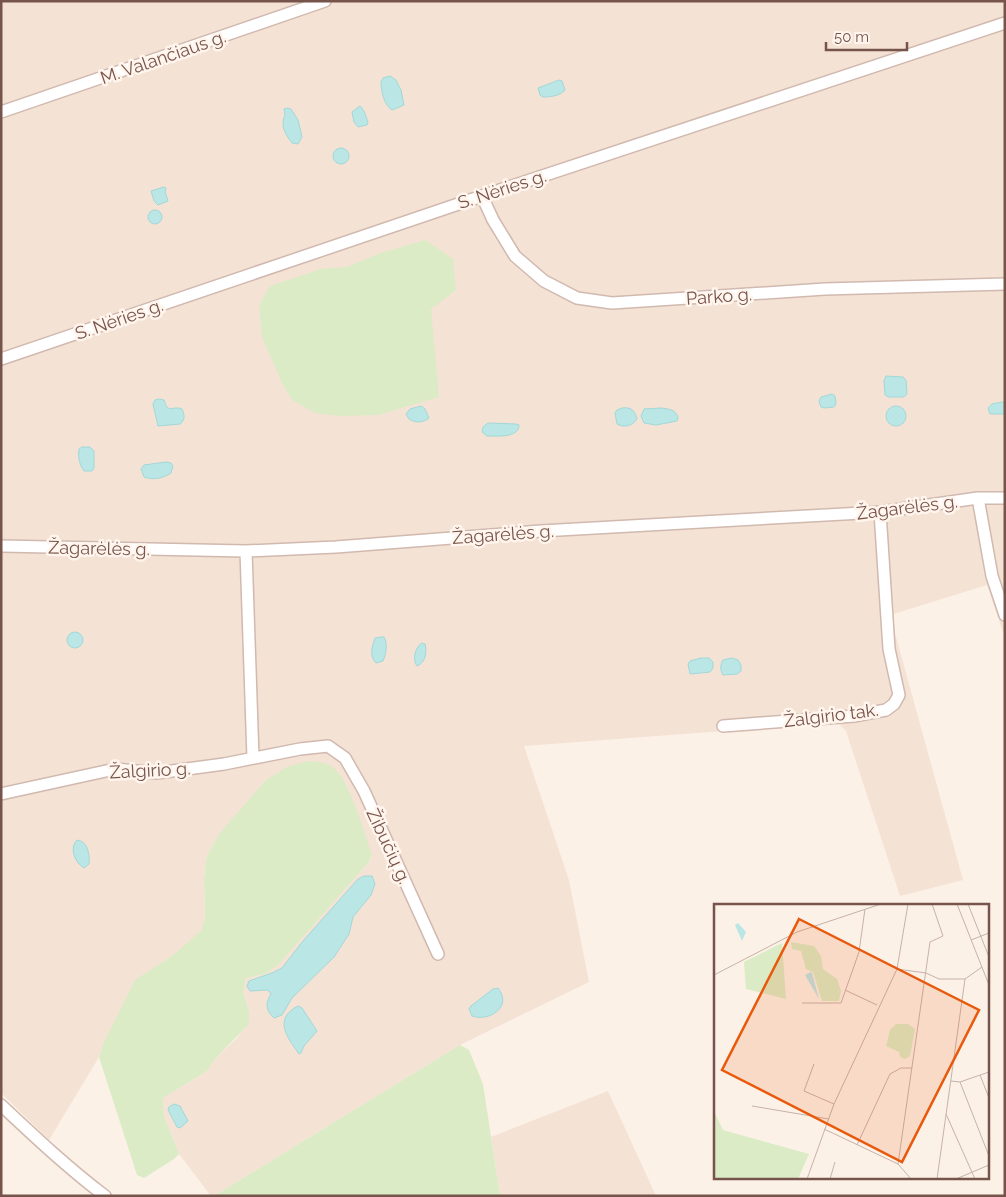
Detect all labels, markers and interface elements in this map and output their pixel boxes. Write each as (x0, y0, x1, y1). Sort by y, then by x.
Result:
scale bar (826, 20, 907, 52)
street label: M. Valančiaus g. (97, 26, 229, 88)
text: 50 m (834, 28, 869, 46)
street label: S. Nėries g. (455, 165, 549, 213)
street label: Parko g. (685, 283, 753, 309)
street label: S. Nėries g. (72, 294, 166, 344)
street label: Žagarėlės g. (855, 489, 959, 524)
street label: Žagarėlės g. (451, 519, 555, 548)
street label: Žagarėlės g. (48, 536, 150, 559)
street label: Žalgirio tak. (782, 698, 880, 731)
street label: Žalgirio g. (109, 756, 191, 783)
street label: Žibučių g. (362, 805, 416, 887)
inset map (714, 904, 988, 1180)

